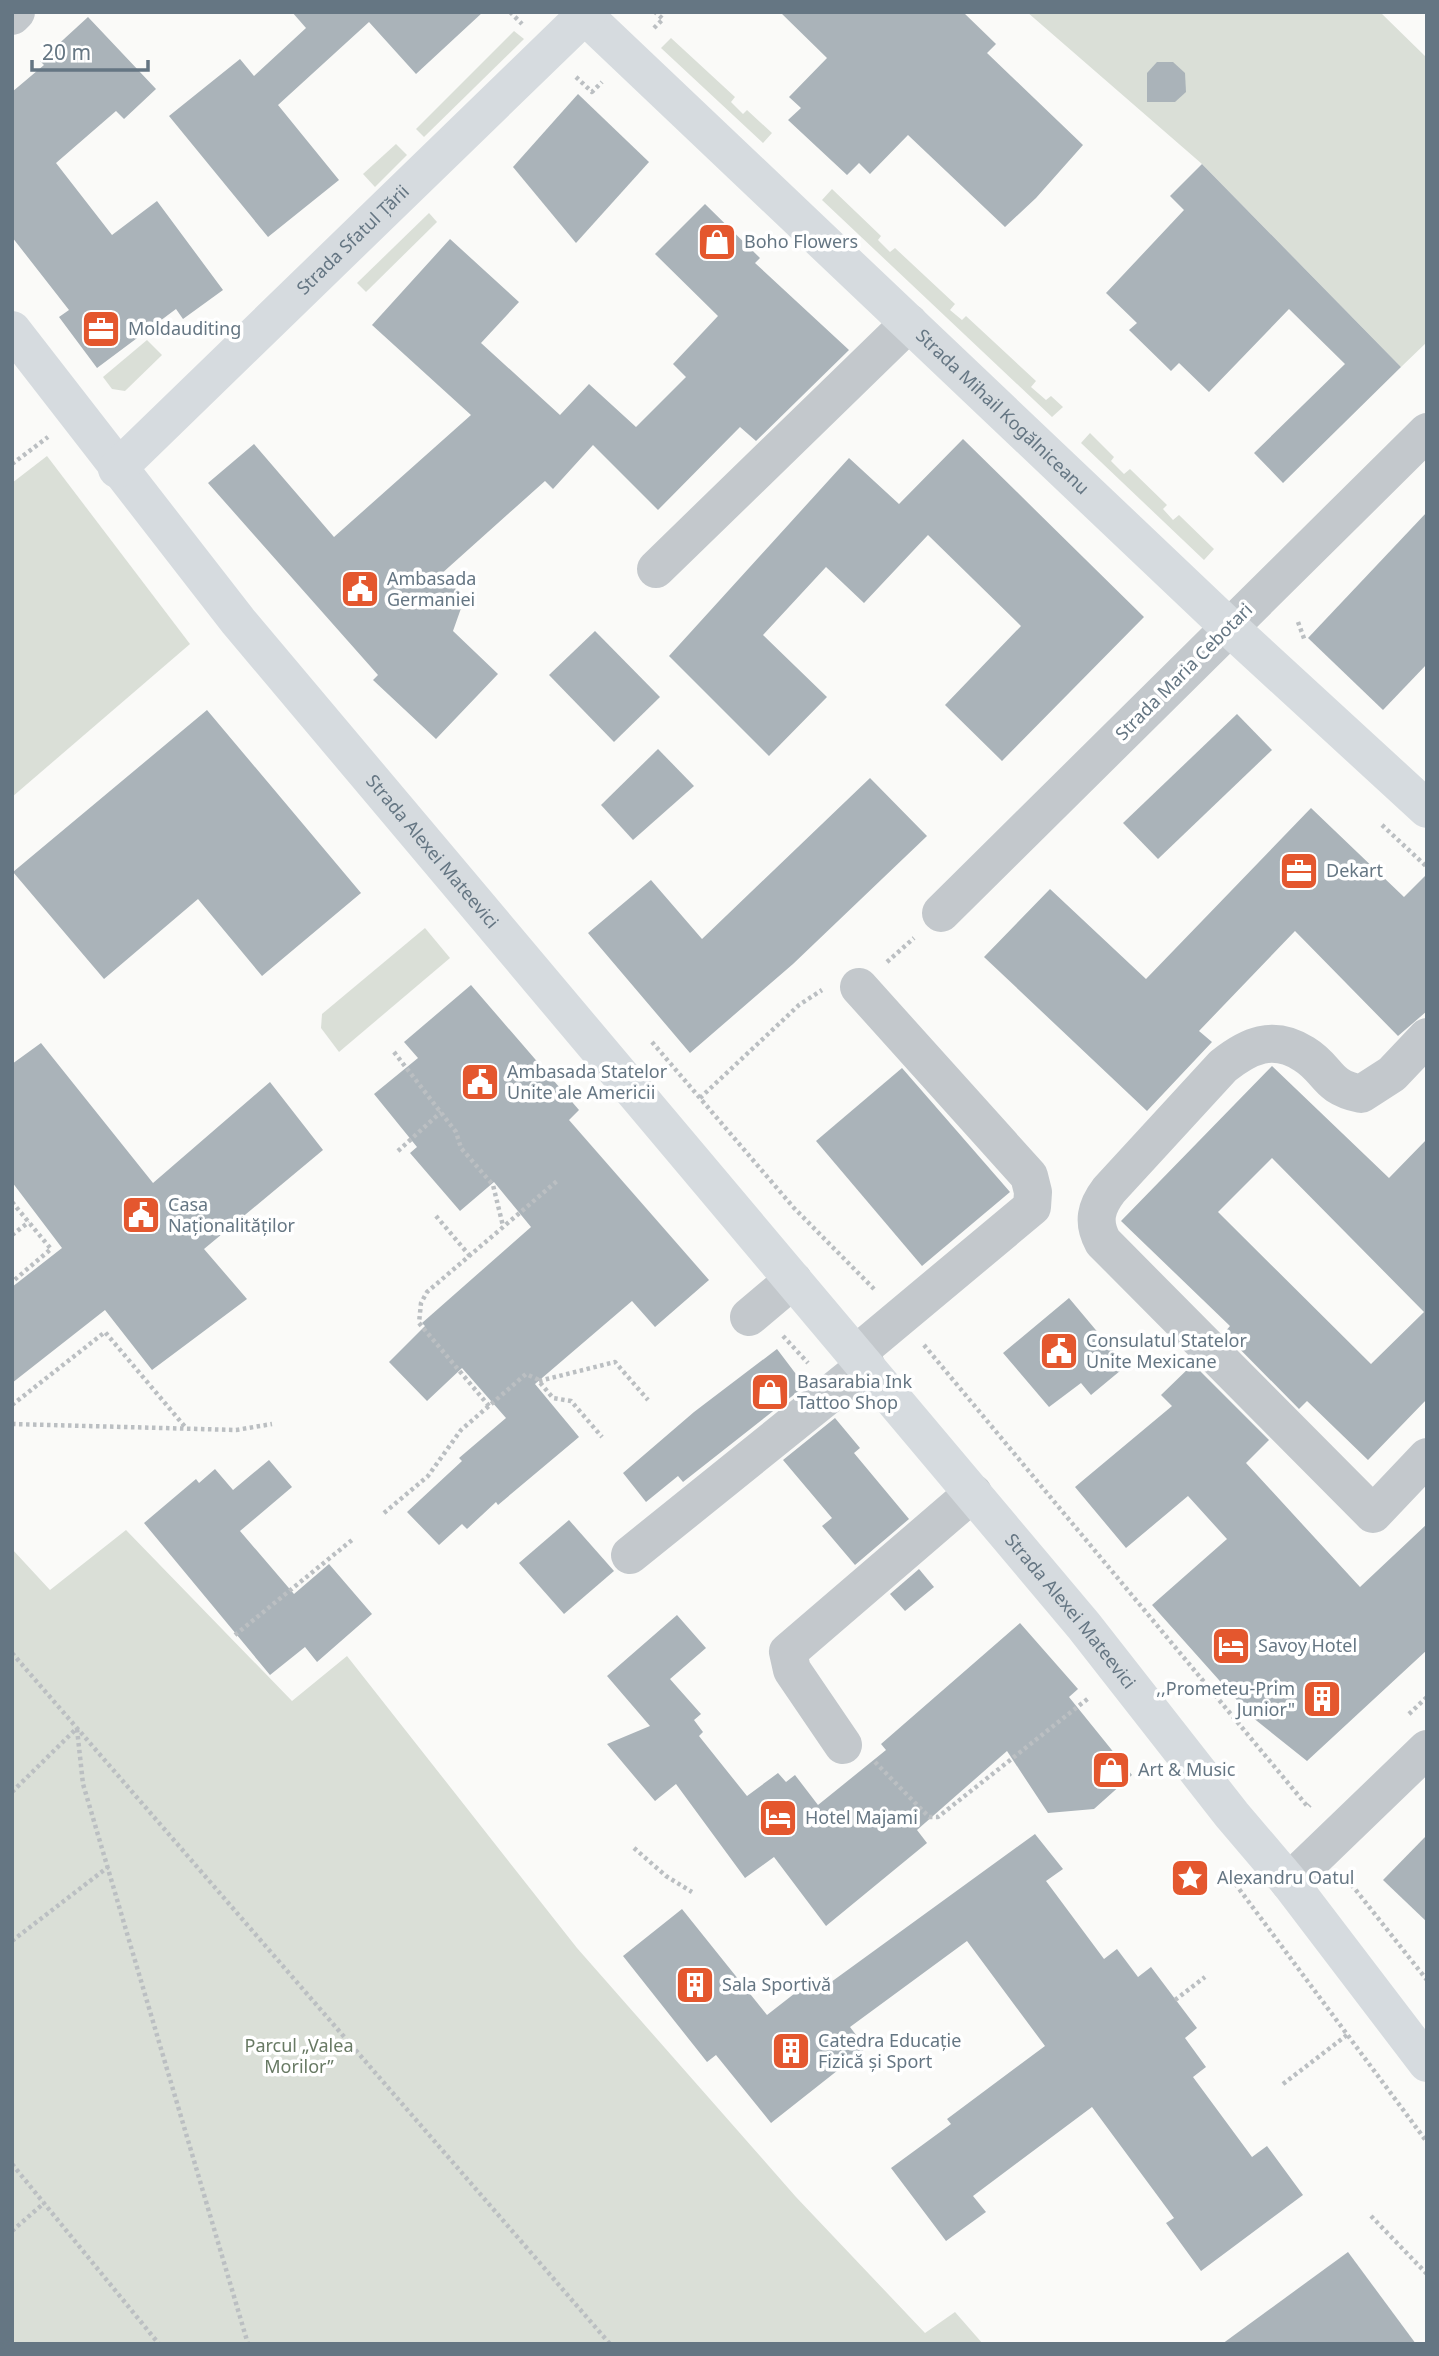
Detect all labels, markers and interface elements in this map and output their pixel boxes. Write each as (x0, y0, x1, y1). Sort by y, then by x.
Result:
scale bar (32, 28, 147, 72)
text: 20 m (42, 38, 91, 66)
street label: Strada Sfatul Țării (291, 179, 414, 299)
shop icon: Boho Flowers (696, 221, 738, 263)
place label: Boho Flowers (744, 229, 858, 253)
office icon: Moldauditing (80, 308, 122, 350)
place label: Moldauditing (128, 316, 241, 340)
street label: Strada Mihail Kogălniceanu (911, 323, 1095, 499)
place label: Ambasada Germaniei (387, 566, 476, 611)
public building icon: Ambasada Germaniei (339, 568, 381, 610)
street label: Strada Maria Cebotari (1109, 597, 1257, 745)
street label: Strada Alexei Mateevici (361, 769, 505, 933)
office icon: Dekart (1278, 850, 1320, 892)
place label: Dekart (1326, 858, 1383, 882)
place label: Ambasada Statelor Unite ale Americii (507, 1059, 668, 1104)
public building icon: Ambasada Statelor Unite ale Americii (459, 1061, 501, 1103)
place label: Casa Naționalităților (168, 1192, 296, 1237)
public building icon: Casa Naționalităților (120, 1194, 162, 1236)
place label: Consulatul Statelor Unite Mexicane (1086, 1328, 1247, 1373)
public building icon: Consulatul Statelor Unite Mexicane (1038, 1330, 1080, 1372)
place label: Basarabia Ink Tattoo Shop (797, 1369, 912, 1414)
shop icon: Basarabia Ink Tattoo Shop (749, 1371, 791, 1413)
street label: Strada Alexei Mateevici (1000, 1528, 1142, 1693)
hotel icon: Savoy Hotel (1210, 1625, 1252, 1667)
place label: Savoy Hotel (1258, 1633, 1357, 1657)
place label: ,,Prometeu-Prim Junior" (1156, 1676, 1295, 1721)
building icon: ,,Prometeu-Prim Junior" (1301, 1678, 1343, 1720)
shop icon: Art & Music (1090, 1749, 1132, 1791)
place label: Art & Music (1138, 1757, 1236, 1781)
hotel icon: Hotel Majami (757, 1797, 799, 1839)
place label: Hotel Majami (805, 1805, 918, 1829)
place icon: Alexandru Oatul (1169, 1857, 1211, 1899)
place label: Alexandru Oatul (1217, 1865, 1354, 1889)
building icon: Sala Sportivă (674, 1964, 716, 2006)
place label: Sala Sportivă (722, 1972, 831, 1996)
place label: Catedra Educație Fizică și Sport (818, 2028, 961, 2073)
building icon: Catedra Educație Fizică și Sport (770, 2030, 812, 2072)
park label: Parcul „Valea Morilor” (245, 2033, 354, 2078)

